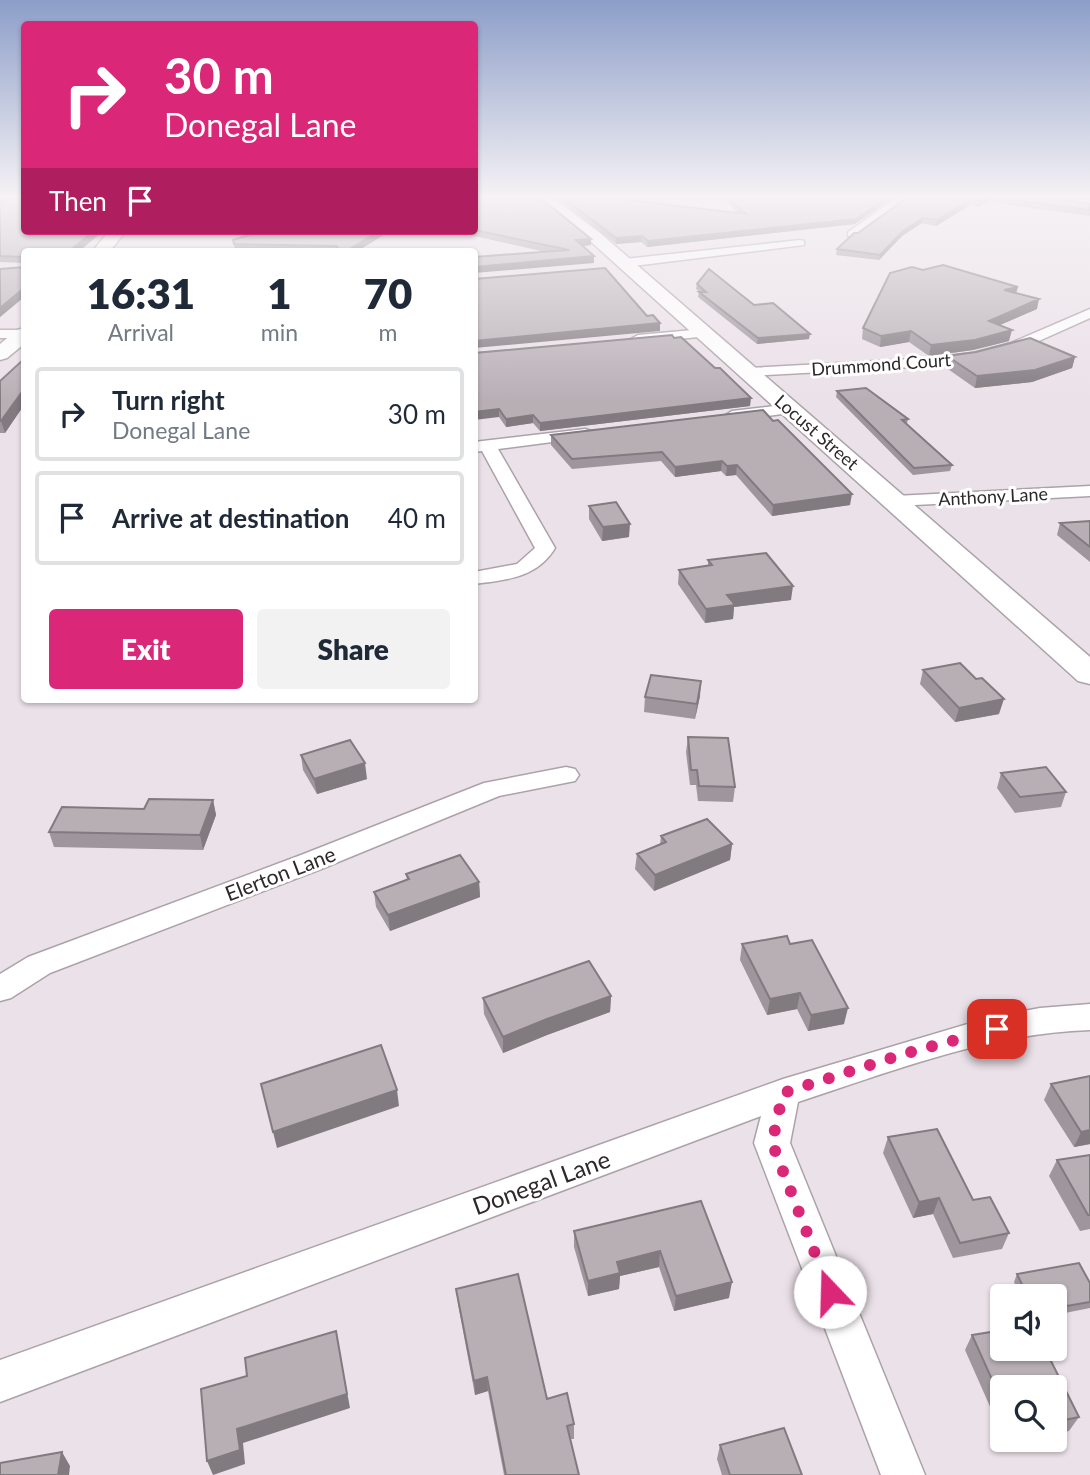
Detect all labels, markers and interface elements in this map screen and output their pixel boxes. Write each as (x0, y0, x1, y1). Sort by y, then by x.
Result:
text: 30 m (164, 46, 274, 104)
icon: right (49, 49, 140, 140)
text: Donegal Lane (164, 105, 356, 144)
icon: arrive (121, 182, 159, 220)
text: Then (49, 185, 107, 217)
text: 16:31 (87, 268, 195, 318)
text: 1 (267, 268, 292, 318)
text: 70 (364, 268, 412, 318)
text: Arrival (108, 318, 174, 346)
text: min (261, 318, 298, 346)
text: m (379, 318, 397, 346)
street label: Drummond Court (811, 348, 952, 380)
text: Turn right (112, 384, 225, 416)
street label: Locust Street (771, 390, 864, 475)
icon: right (53, 395, 91, 433)
text: 30 m (388, 398, 446, 430)
text: Donegal Lane (112, 416, 250, 444)
street label: Anthony Lane (938, 482, 1048, 510)
icon: arrive (53, 499, 91, 537)
text: Arrive at destination (112, 502, 349, 534)
text: 40 m (388, 502, 446, 534)
button: Exit (49, 609, 243, 689)
button: Share (257, 609, 450, 689)
street label: Elerton Lane (221, 841, 339, 905)
pin (967, 999, 1027, 1059)
icon: arrive (978, 1010, 1016, 1048)
street label: Donegal Lane (468, 1144, 614, 1220)
position arrow (793, 1255, 867, 1329)
map controls (990, 1284, 1067, 1452)
button: sound (990, 1284, 1067, 1361)
button: search (990, 1375, 1067, 1452)

